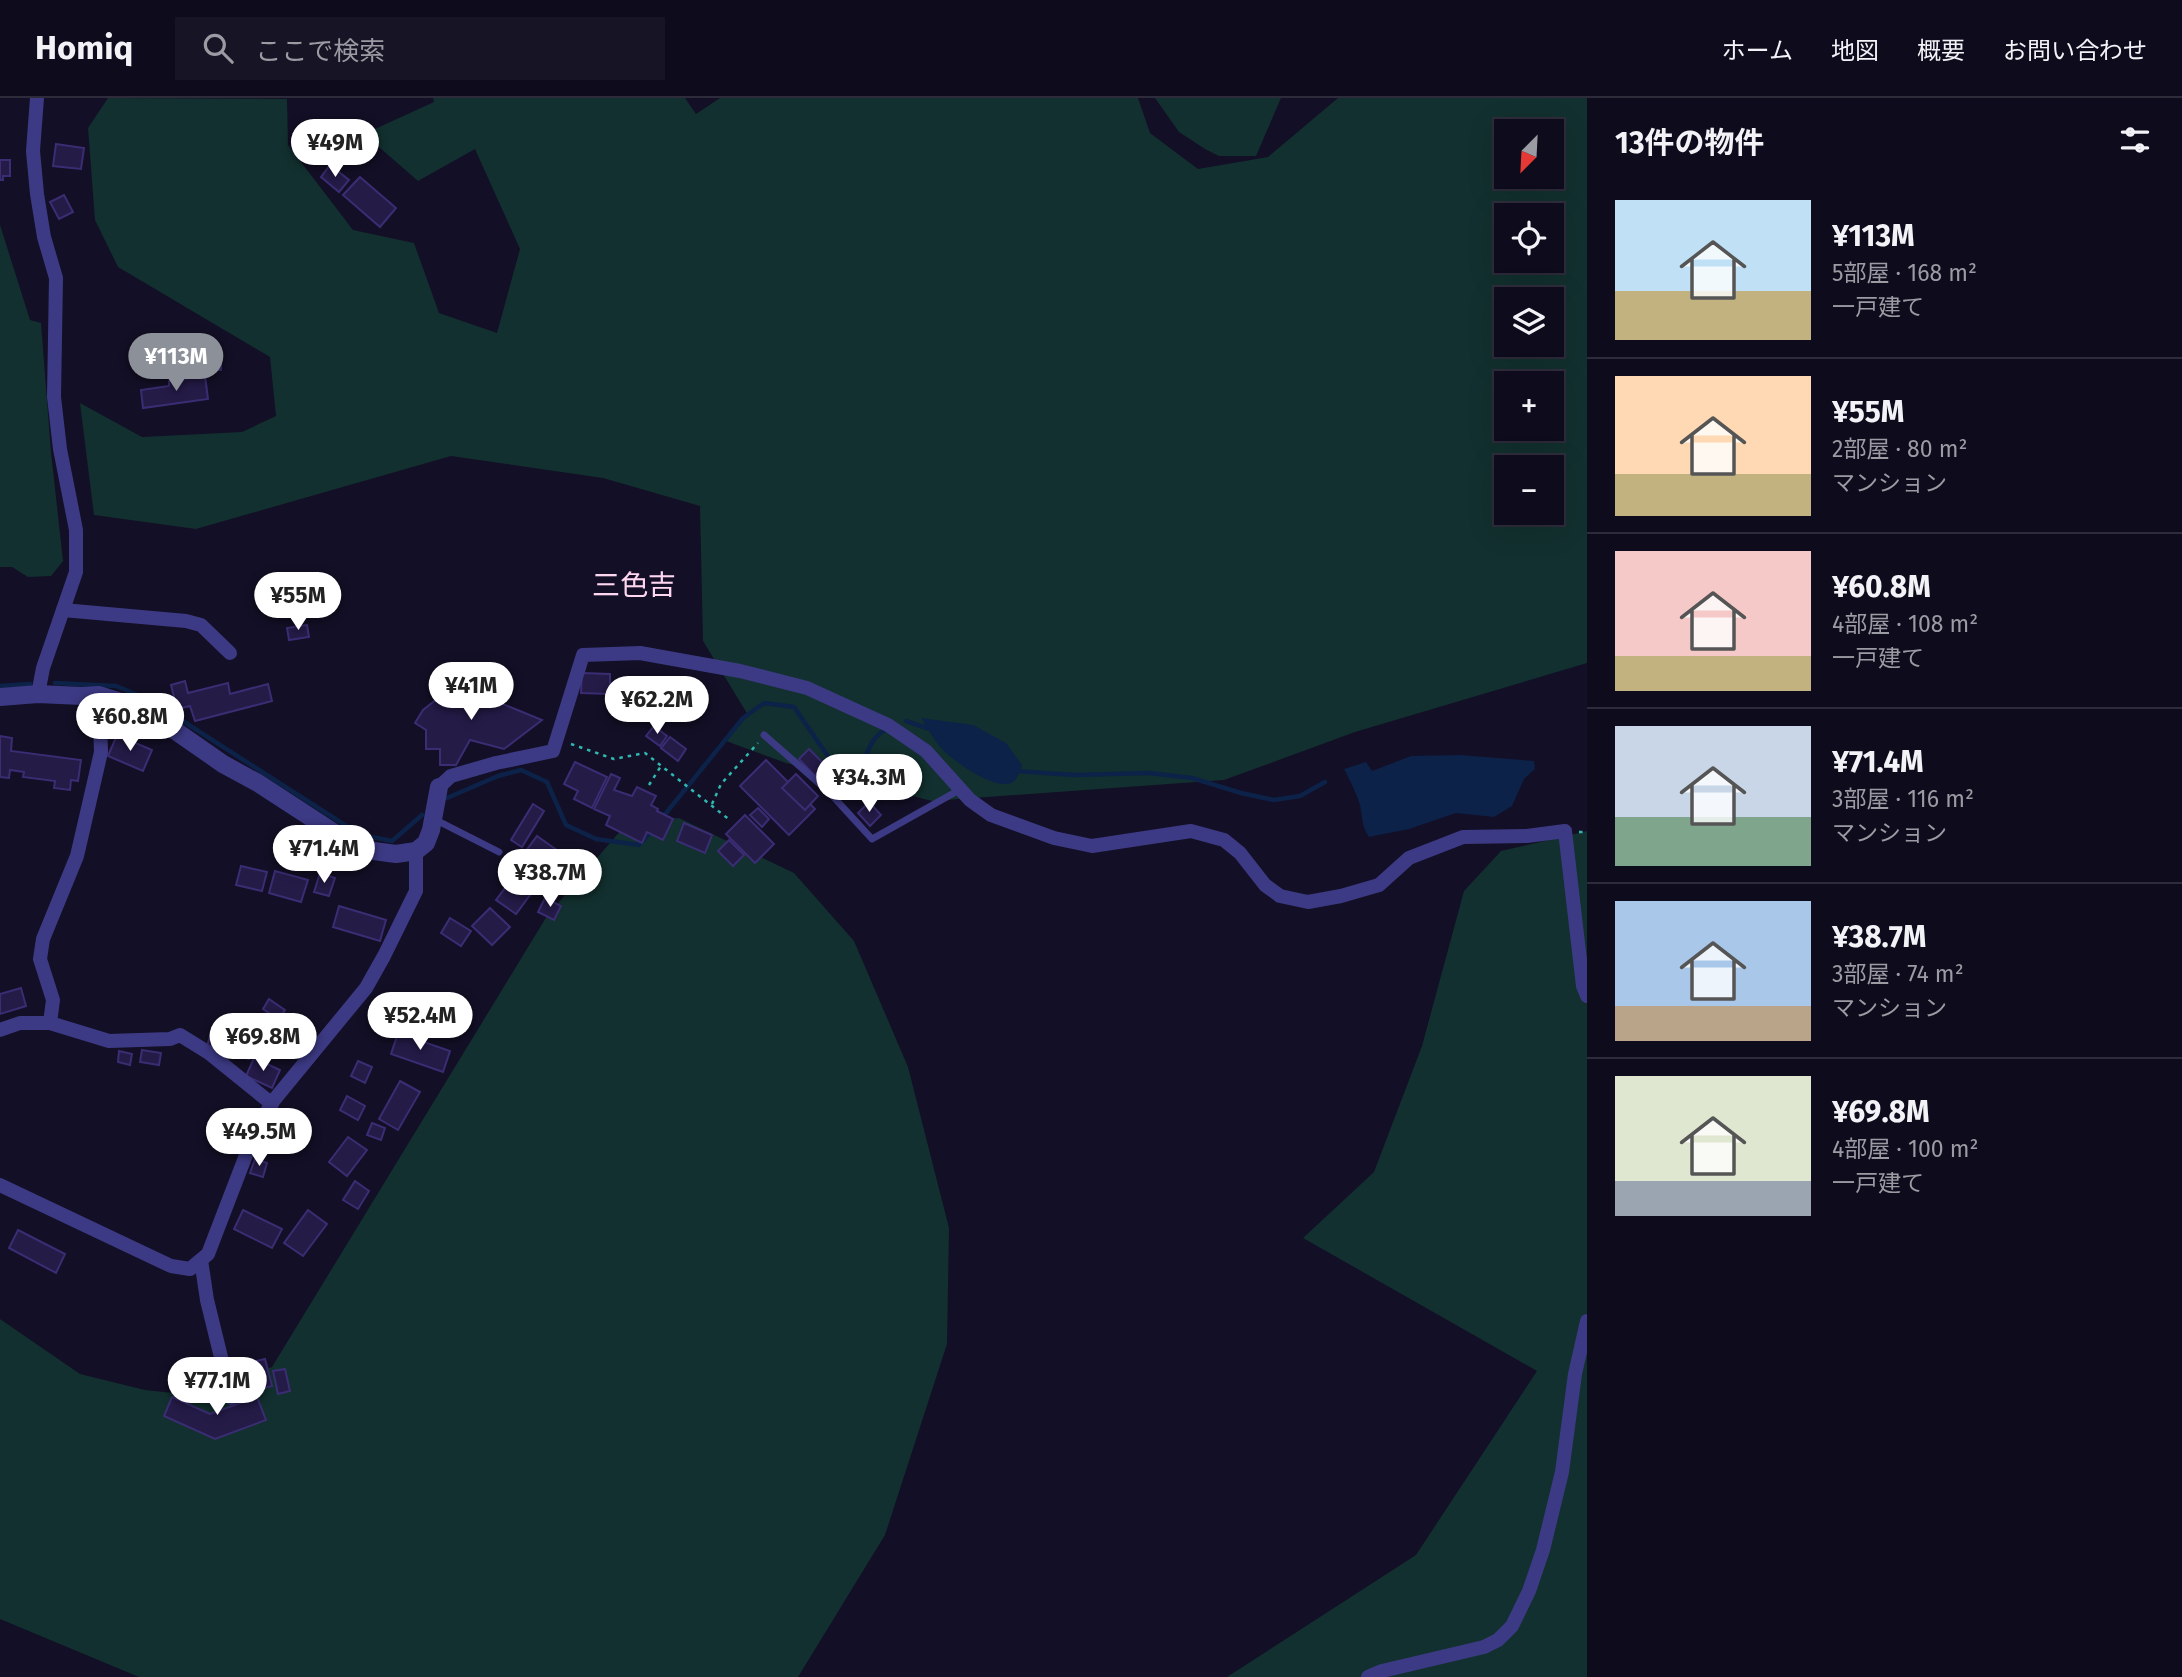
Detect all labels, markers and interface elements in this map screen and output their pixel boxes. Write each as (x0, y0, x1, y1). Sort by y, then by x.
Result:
search box (175, 17, 665, 80)
text: Homiq (35, 28, 133, 68)
icon: search (199, 29, 237, 67)
text: ここで検索 (255, 36, 385, 67)
text: ホーム (1722, 37, 1793, 65)
text: 地図 (1831, 37, 1879, 65)
text: 概要 (1917, 37, 1965, 65)
text: お問い合わせ (2003, 37, 2147, 65)
north arrow (1494, 119, 1564, 189)
map controls (1494, 119, 1564, 525)
pin: ¥49M (294, 120, 376, 179)
icon: filters (2116, 121, 2154, 159)
text: 13件の物件 (1615, 125, 1765, 161)
text: ¥49M (307, 128, 363, 156)
button: locate (1494, 203, 1564, 273)
text: ¥113M (1832, 218, 1915, 254)
icon: home (1671, 228, 1755, 312)
text: 5部屋 · 168 m² (1832, 259, 1977, 287)
button: layers (1494, 287, 1564, 357)
text: 一戸建て (1832, 293, 1924, 321)
pin: ¥113M (127, 334, 225, 393)
text: ¥113M (144, 342, 208, 370)
button: + (1494, 371, 1564, 441)
text: ¥55M (1832, 394, 1904, 430)
icon: home (1671, 404, 1755, 488)
text: 2部屋 · 80 m² (1832, 435, 1968, 463)
button: − (1494, 455, 1564, 525)
text: マンション (1832, 469, 1947, 497)
district label: 三色吉 (592, 569, 676, 602)
text: ¥60.8M (1832, 569, 1931, 605)
pin: ¥55M (257, 573, 339, 632)
icon: home (1671, 579, 1755, 663)
text: ¥55M (270, 581, 326, 609)
text: 4部屋 · 108 m² (1832, 610, 1978, 638)
text: 一戸建て (1832, 644, 1924, 672)
pin: ¥41M (430, 662, 512, 722)
text: ¥41M (445, 671, 497, 699)
pin: ¥62.2M (600, 676, 714, 736)
text: ¥62.2M (621, 685, 693, 713)
pin: ¥60.8M (73, 694, 187, 753)
text: ¥60.8M (92, 702, 168, 730)
text: ¥71.4M (1832, 744, 1924, 780)
pin: ¥34.3M (812, 754, 926, 814)
icon: home (1671, 754, 1755, 838)
text: ¥34.3M (832, 763, 906, 791)
text: 3部屋 · 116 m² (1832, 785, 1974, 813)
text: マンション (1832, 819, 1947, 847)
pin: ¥71.4M (267, 826, 381, 885)
text: ¥71.4M (289, 834, 359, 862)
pin: ¥38.7M (493, 850, 607, 909)
text: ¥38.7M (514, 858, 586, 886)
text: ¥38.7M (1832, 919, 1926, 955)
icon: home (1671, 929, 1755, 1013)
text: 3部屋 · 74 m² (1832, 960, 1964, 988)
pin: ¥52.4M (363, 992, 477, 1052)
text: マンション (1832, 994, 1947, 1022)
text: ¥52.4M (384, 1001, 456, 1029)
pin: ¥69.8M (206, 1014, 320, 1073)
text: ¥69.8M (226, 1022, 300, 1050)
text: ¥69.8M (1832, 1094, 1930, 1130)
icon: home (1671, 1104, 1755, 1188)
pin: ¥49.5M (202, 1108, 316, 1168)
text: ¥49.5M (222, 1117, 296, 1145)
text: 4部屋 · 100 m² (1832, 1135, 1978, 1163)
text: 一戸建て (1832, 1169, 1924, 1197)
pin: ¥77.1M (160, 1358, 274, 1417)
text: ¥77.1M (184, 1366, 250, 1394)

